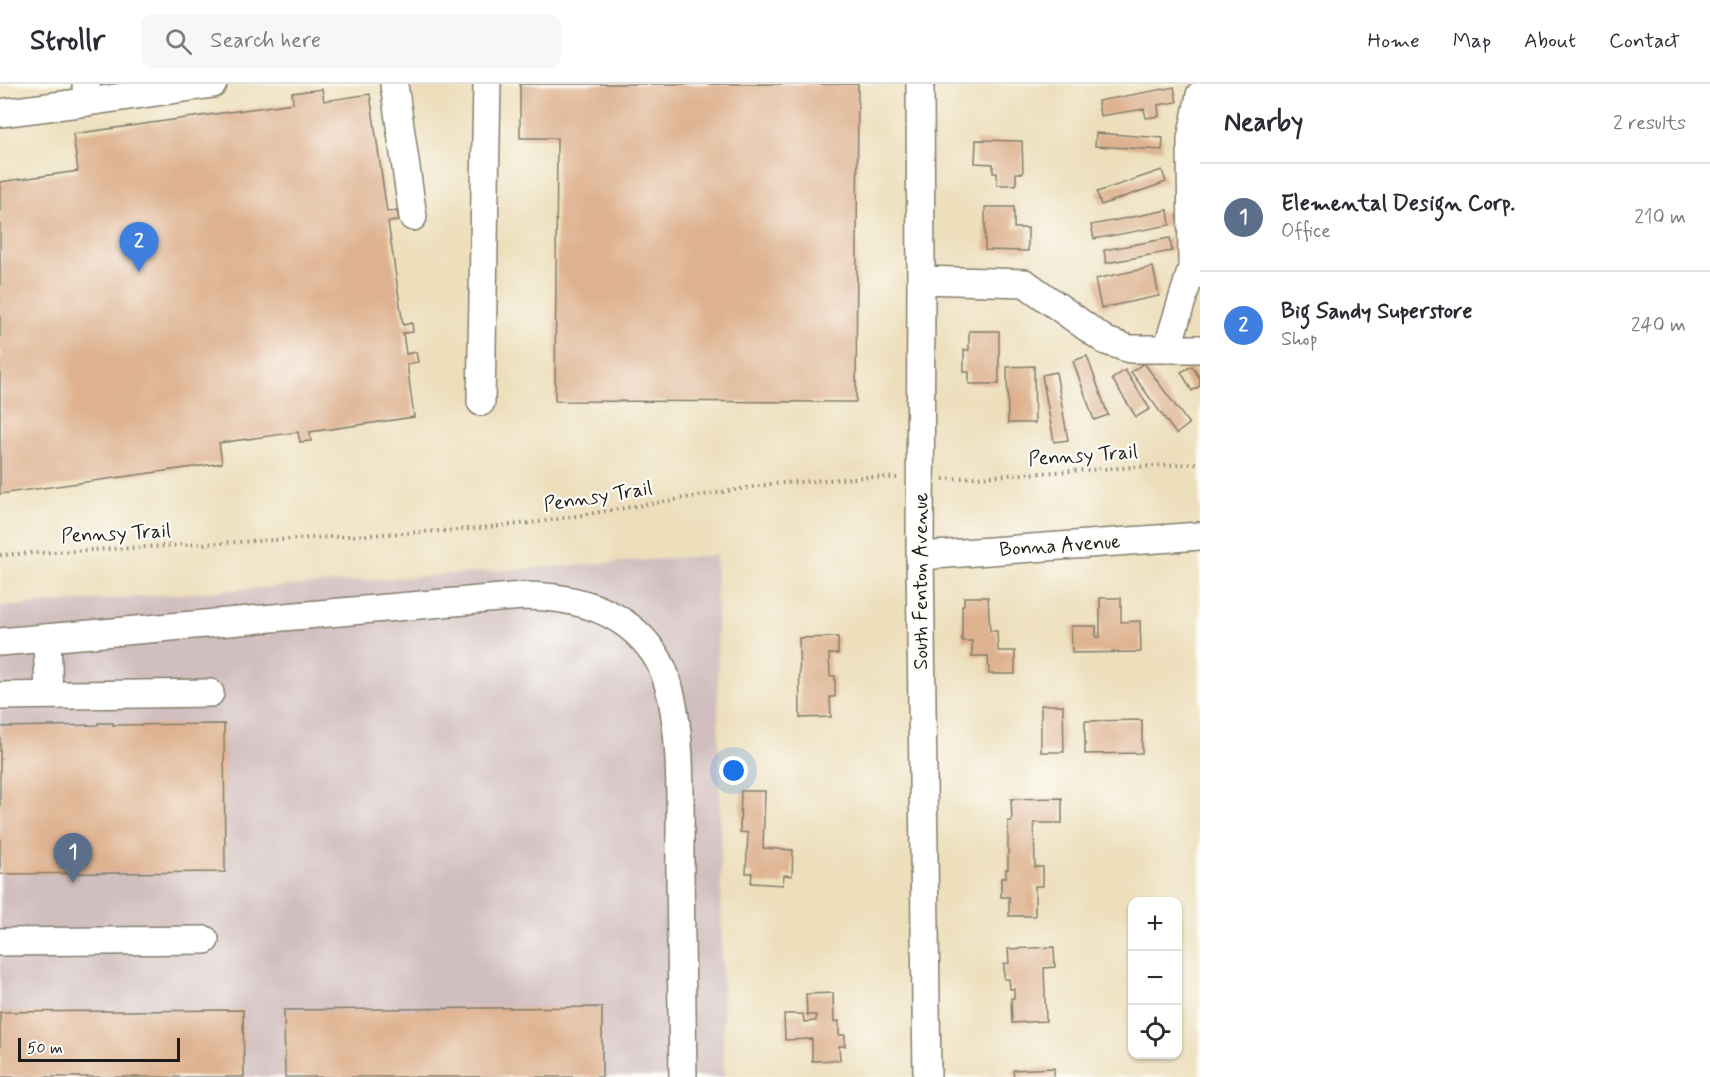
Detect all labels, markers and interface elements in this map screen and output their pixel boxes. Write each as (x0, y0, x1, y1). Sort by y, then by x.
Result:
search box (141, 14, 561, 68)
text: Strollr (30, 23, 105, 60)
icon: search (162, 25, 195, 58)
text: Search here (210, 27, 321, 55)
text: Home (1368, 27, 1420, 55)
text: Map (1453, 27, 1491, 55)
text: About (1524, 27, 1576, 55)
text: Contact (1609, 27, 1680, 55)
text: Nearby (1224, 106, 1303, 140)
text: 2 results (1613, 110, 1686, 137)
text: Elemental Design Corp. (1281, 190, 1515, 218)
text: 1 (1239, 204, 1248, 231)
text: 210 m (1634, 204, 1686, 231)
text: Office (1281, 218, 1331, 245)
pin: 2 (120, 222, 158, 272)
text: Big Sandy Superstore (1281, 298, 1472, 326)
text: 2 (1239, 312, 1248, 339)
text: 240 m (1631, 312, 1686, 339)
text: Shop (1281, 326, 1318, 353)
street label: Pennsy Trail (1027, 439, 1139, 473)
street label: Pennsy Trail (542, 475, 654, 519)
street label: South Fenton Avenue (908, 492, 935, 670)
street label: Pennsy Trail (61, 518, 172, 550)
street label: Bonna Avenue (998, 528, 1122, 564)
your location (719, 756, 748, 785)
pin: 1 (54, 834, 92, 883)
map controls (1128, 897, 1182, 1059)
button: + (1128, 897, 1182, 951)
button: − (1128, 951, 1182, 1005)
button: locate (1128, 1005, 1182, 1059)
scale bar (18, 1035, 180, 1062)
text: 50 m (27, 1038, 63, 1059)

